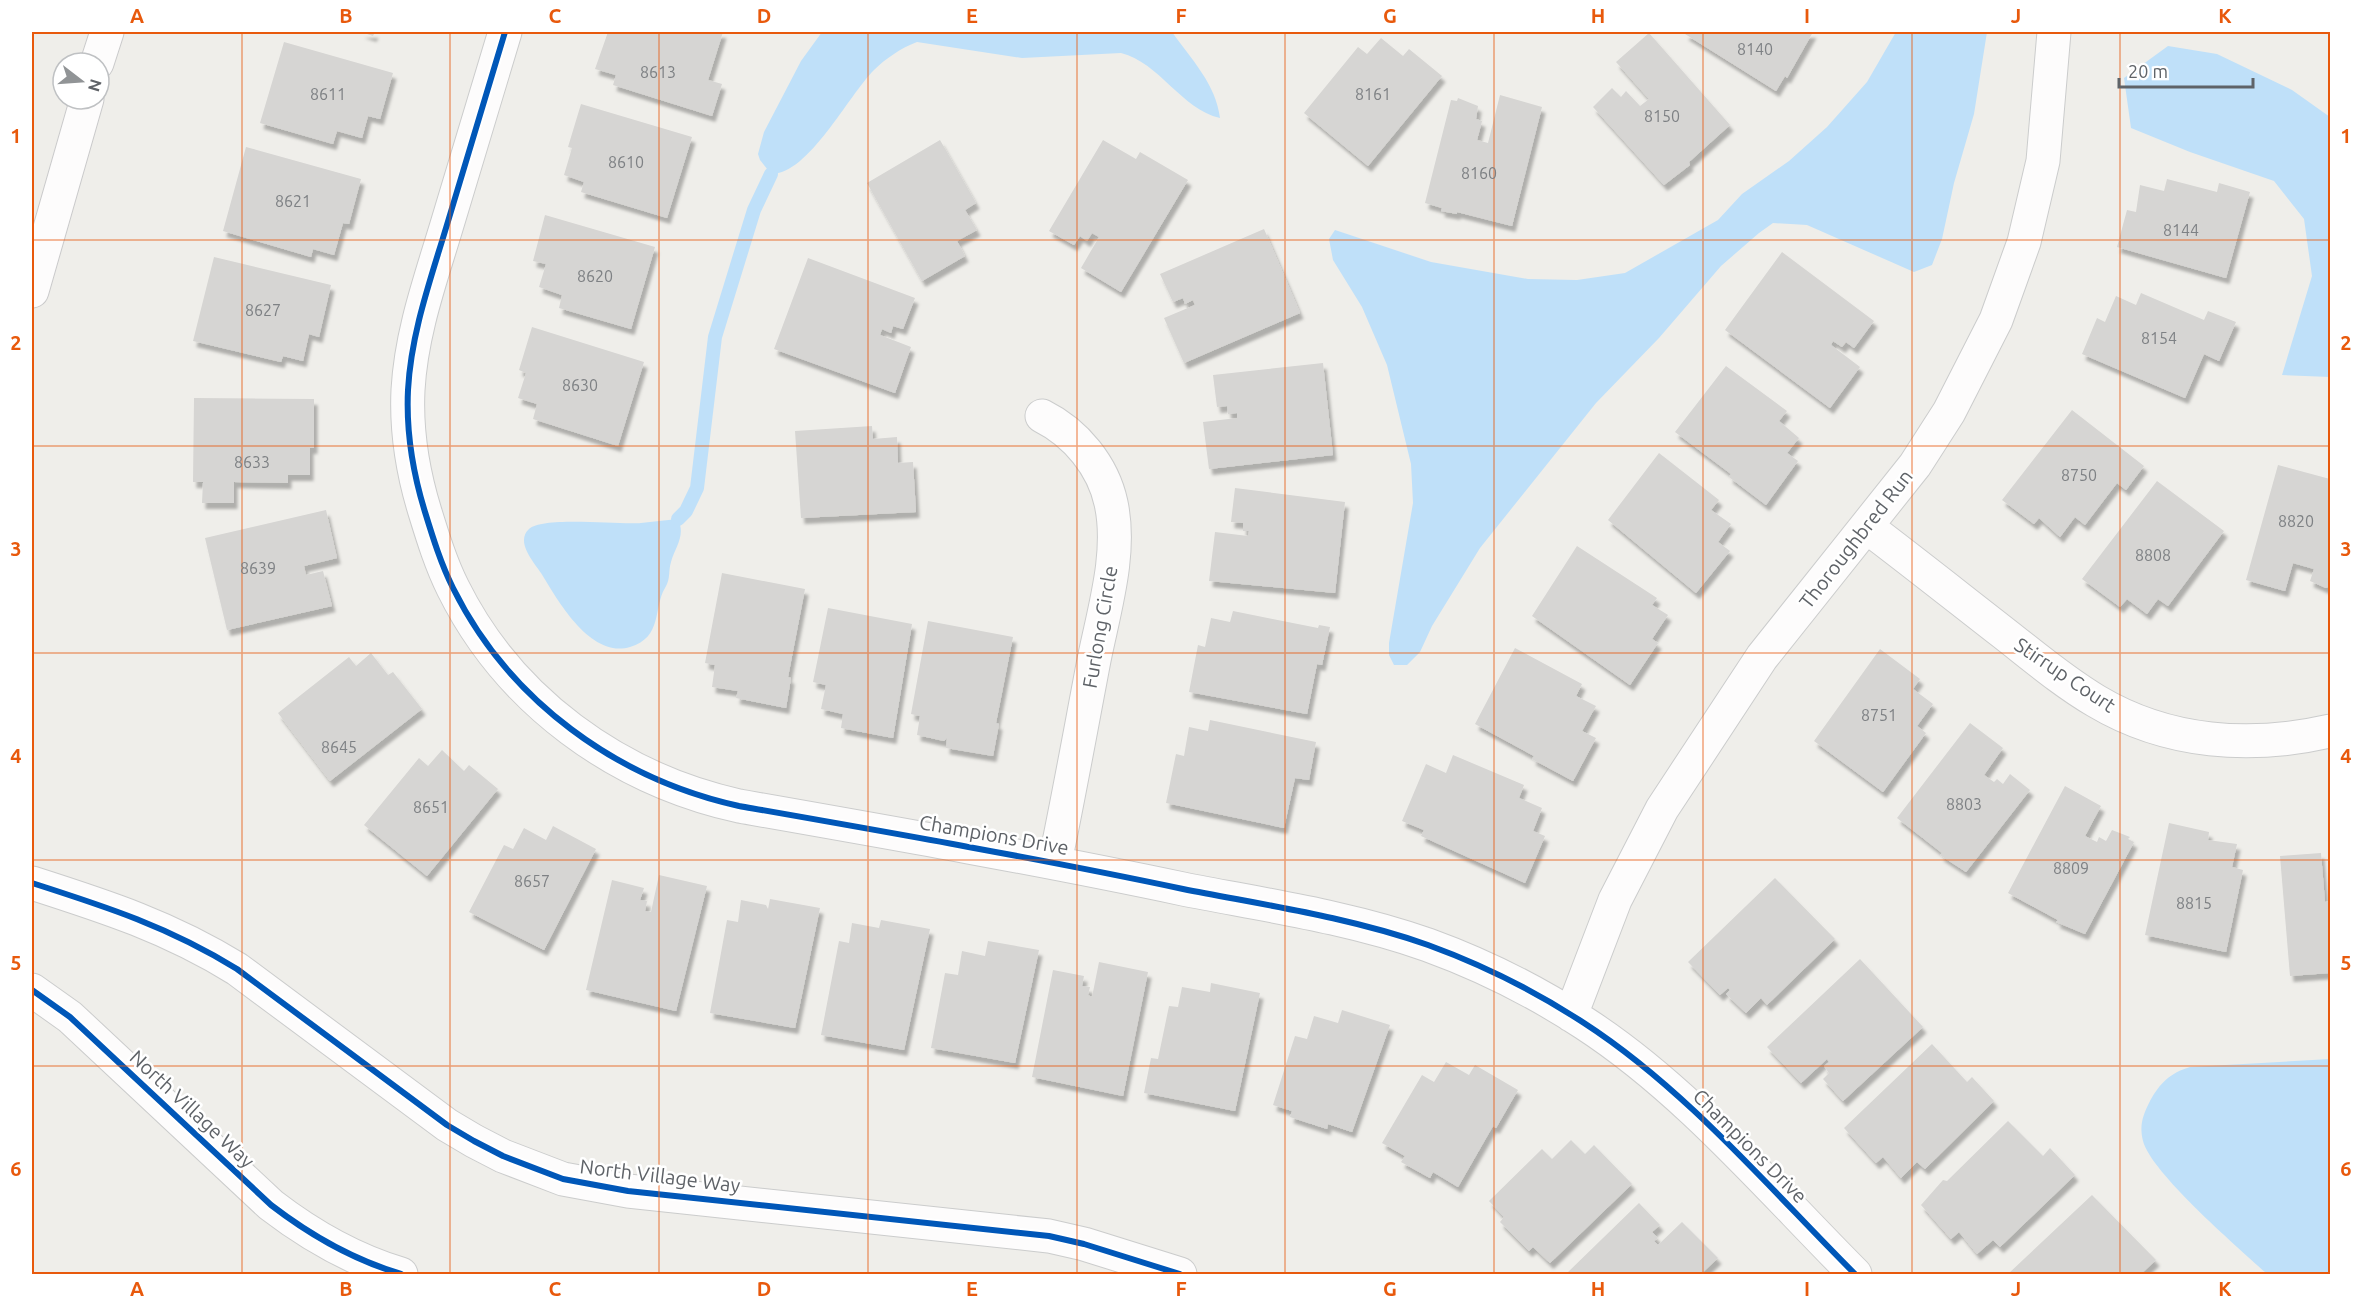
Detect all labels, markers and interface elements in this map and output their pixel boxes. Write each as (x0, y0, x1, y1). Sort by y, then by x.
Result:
text: A (130, 4, 144, 27)
text: B (339, 4, 353, 27)
text: C (549, 4, 562, 27)
text: D (757, 4, 771, 27)
text: E (966, 4, 978, 27)
text: F (1175, 4, 1187, 27)
text: G (1383, 4, 1397, 27)
text: H (1591, 4, 1605, 27)
text: I (1804, 4, 1810, 27)
text: J (2011, 4, 2021, 27)
text: K (2218, 4, 2232, 27)
house number: 8140 (1737, 40, 1773, 58)
north arrow (51, 51, 111, 111)
scale bar (2119, 51, 2252, 89)
text: 20 m (2128, 61, 2168, 81)
house number: 8613 (640, 63, 676, 81)
text: N (85, 77, 106, 94)
house number: 8611 (310, 85, 346, 103)
house number: 8161 (1355, 85, 1391, 103)
house number: 8150 (1644, 107, 1680, 125)
text: 1 (10, 124, 22, 147)
text: 1 (2340, 124, 2352, 147)
house number: 8610 (608, 153, 644, 171)
house number: 8160 (1461, 164, 1497, 182)
house number: 8621 (275, 192, 311, 210)
house number: 8144 (2163, 221, 2199, 239)
house number: 8620 (577, 267, 613, 285)
house number: 8627 (245, 301, 281, 319)
house number: 8154 (2141, 329, 2177, 347)
text: 2 (10, 331, 22, 354)
text: 2 (2340, 331, 2352, 354)
house number: 8630 (562, 376, 598, 394)
house number: 8633 (234, 453, 270, 471)
street label: Thoroughbred Run (1794, 465, 1917, 613)
house number: 8750 (2061, 466, 2097, 484)
house number: 8820 (2278, 512, 2314, 530)
text: 3 (10, 537, 22, 560)
text: 3 (2340, 537, 2352, 560)
house number: 8808 (2135, 546, 2171, 564)
house number: 8639 (240, 559, 276, 577)
street label: Furlong Circle (1077, 564, 1122, 690)
street label: Stirrup Court (2010, 632, 2120, 717)
house number: 8751 (1861, 706, 1897, 724)
house number: 8645 (321, 738, 357, 756)
text: 4 (10, 744, 22, 767)
text: 4 (2340, 744, 2352, 767)
house number: 8803 (1946, 795, 1982, 813)
house number: 8651 (413, 798, 449, 816)
street label: Champions Drive (918, 810, 1071, 859)
house number: 8809 (2053, 859, 2089, 877)
house number: 8657 (514, 872, 550, 890)
house number: 8815 (2176, 894, 2212, 912)
text: 5 (10, 951, 22, 974)
text: 5 (2340, 951, 2352, 974)
street label: North Village Way (125, 1045, 260, 1172)
street label: Champions Drive (1689, 1084, 1812, 1207)
street label: North Village Way (578, 1154, 742, 1197)
text: 6 (10, 1157, 22, 1180)
text: 6 (2340, 1157, 2352, 1180)
text: A (130, 1277, 144, 1300)
text: B (339, 1277, 353, 1300)
text: C (549, 1277, 562, 1300)
text: D (757, 1277, 771, 1300)
text: E (966, 1277, 978, 1300)
text: F (1175, 1277, 1187, 1300)
text: G (1383, 1277, 1397, 1300)
text: H (1591, 1277, 1605, 1300)
text: I (1804, 1277, 1810, 1300)
text: J (2011, 1277, 2021, 1300)
text: K (2218, 1277, 2232, 1300)

